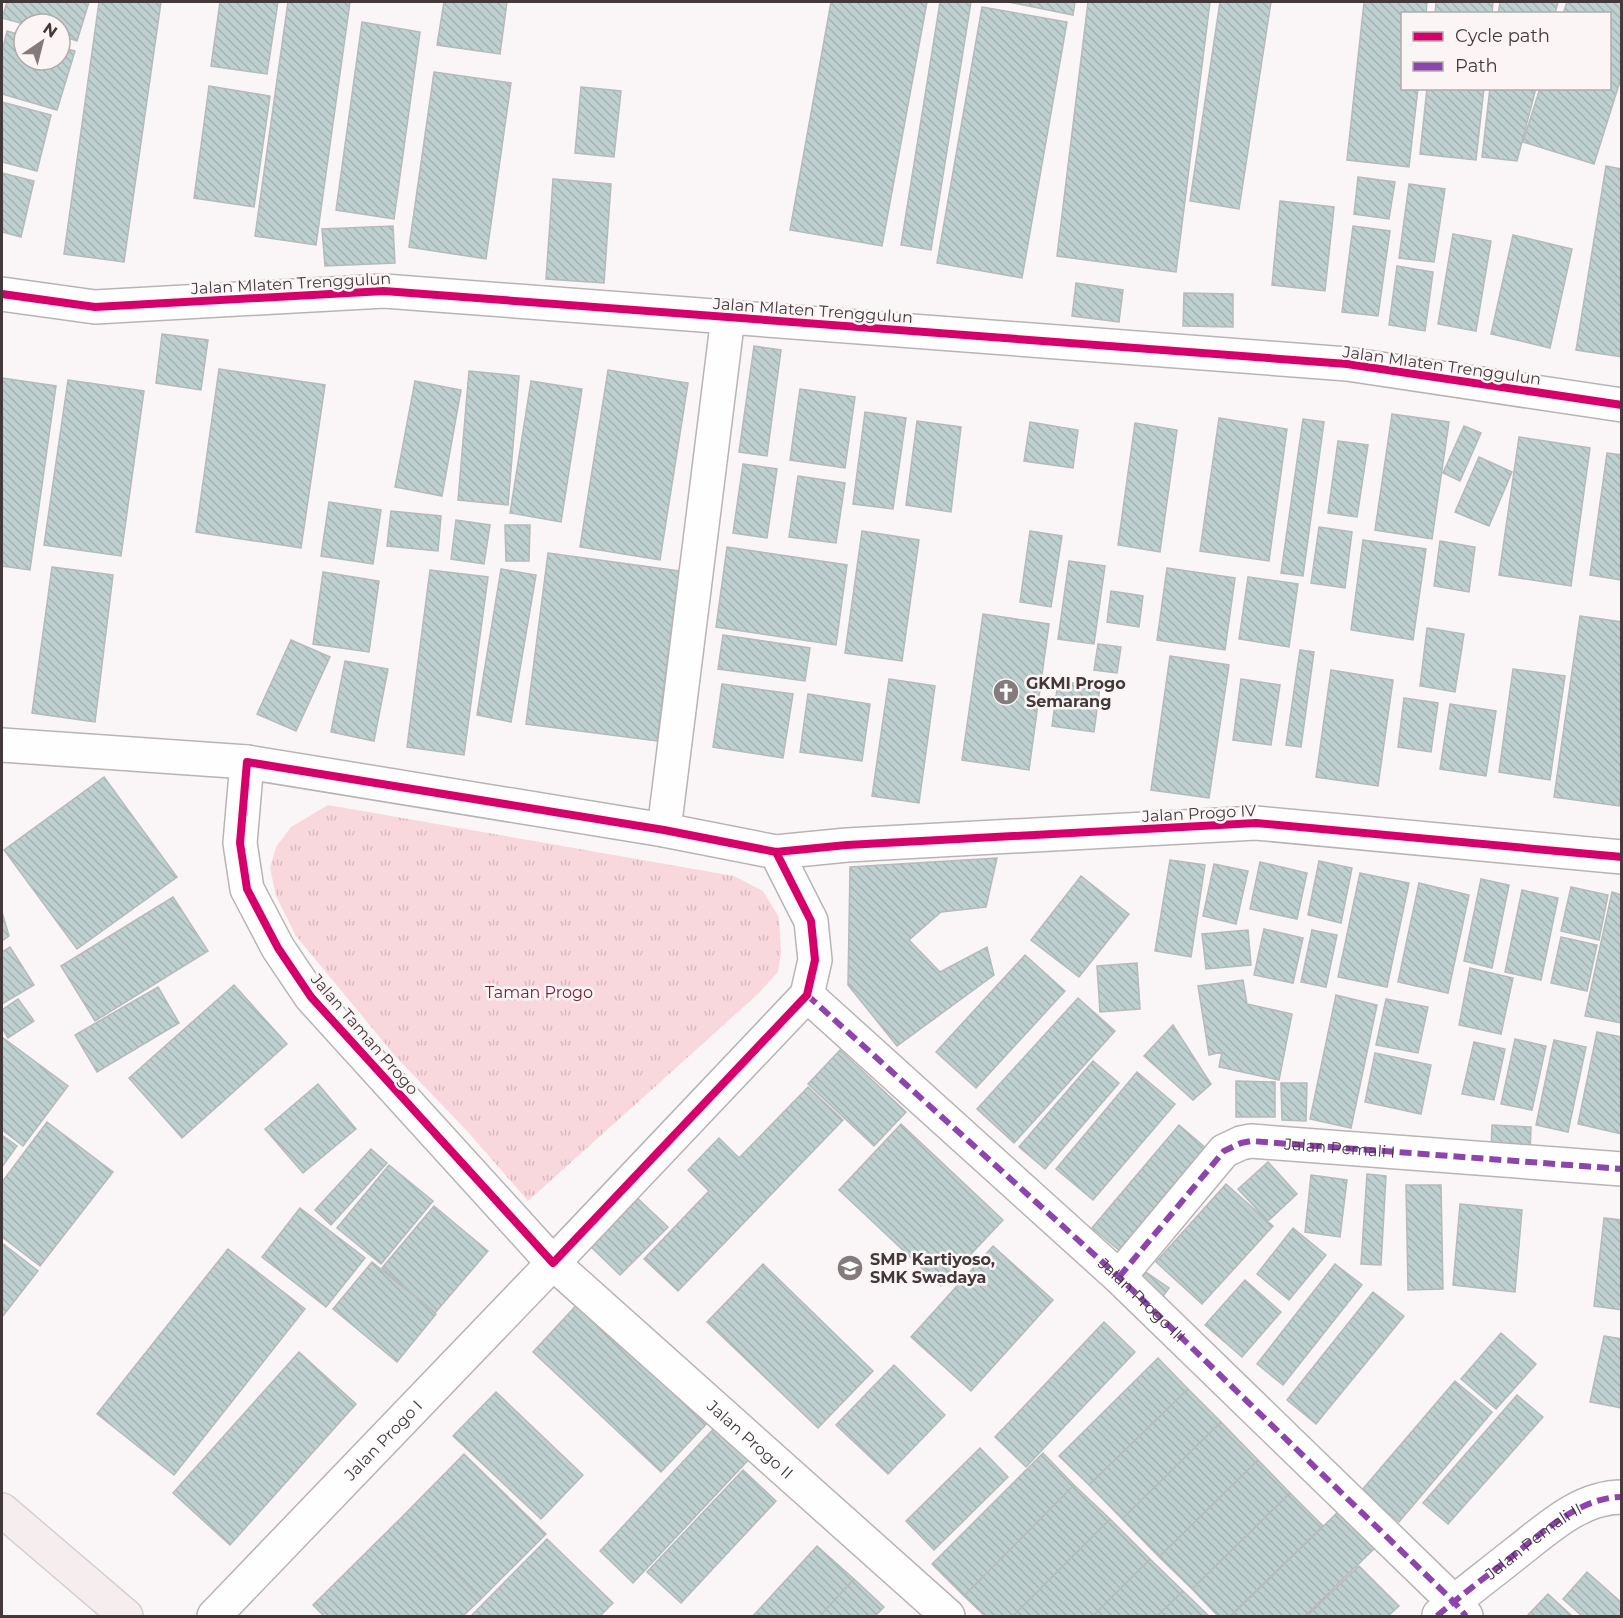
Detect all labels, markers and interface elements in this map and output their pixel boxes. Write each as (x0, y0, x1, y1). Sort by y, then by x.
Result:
north arrow (12, 12, 72, 72)
legend (1401, 12, 1611, 90)
text: N (40, 19, 61, 42)
text: Cycle path (1455, 25, 1550, 47)
text: Path (1455, 55, 1498, 77)
street label: Jalan Mlaten Trenggulun (190, 269, 392, 298)
street label: Jalan Mlaten Trenggulun (711, 294, 914, 327)
street label: Jalan Mlaten Trenggulun (1340, 342, 1542, 389)
place label: GKMI Progo Semarang (1026, 674, 1126, 711)
church icon: GKMI Progo Semarang (991, 677, 1021, 707)
street label: Jalan Progo IV (1140, 801, 1258, 826)
street label: Jalan Taman Progo (306, 969, 422, 1099)
park label: Taman Progo (485, 983, 593, 1002)
street label: Jalan Pemali I (1282, 1134, 1396, 1162)
place label: SMP Kartiyoso, SMK Swadaya (870, 1250, 995, 1287)
school or university icon: SMP Kartiyoso, SMK Swadaya (835, 1253, 865, 1283)
street label: Jalan Progo III (1094, 1253, 1189, 1346)
street label: Jalan Progo I (340, 1396, 426, 1485)
street label: Jalan Progo II (702, 1396, 797, 1483)
street label: Jalan Pemali II (1481, 1499, 1585, 1584)

